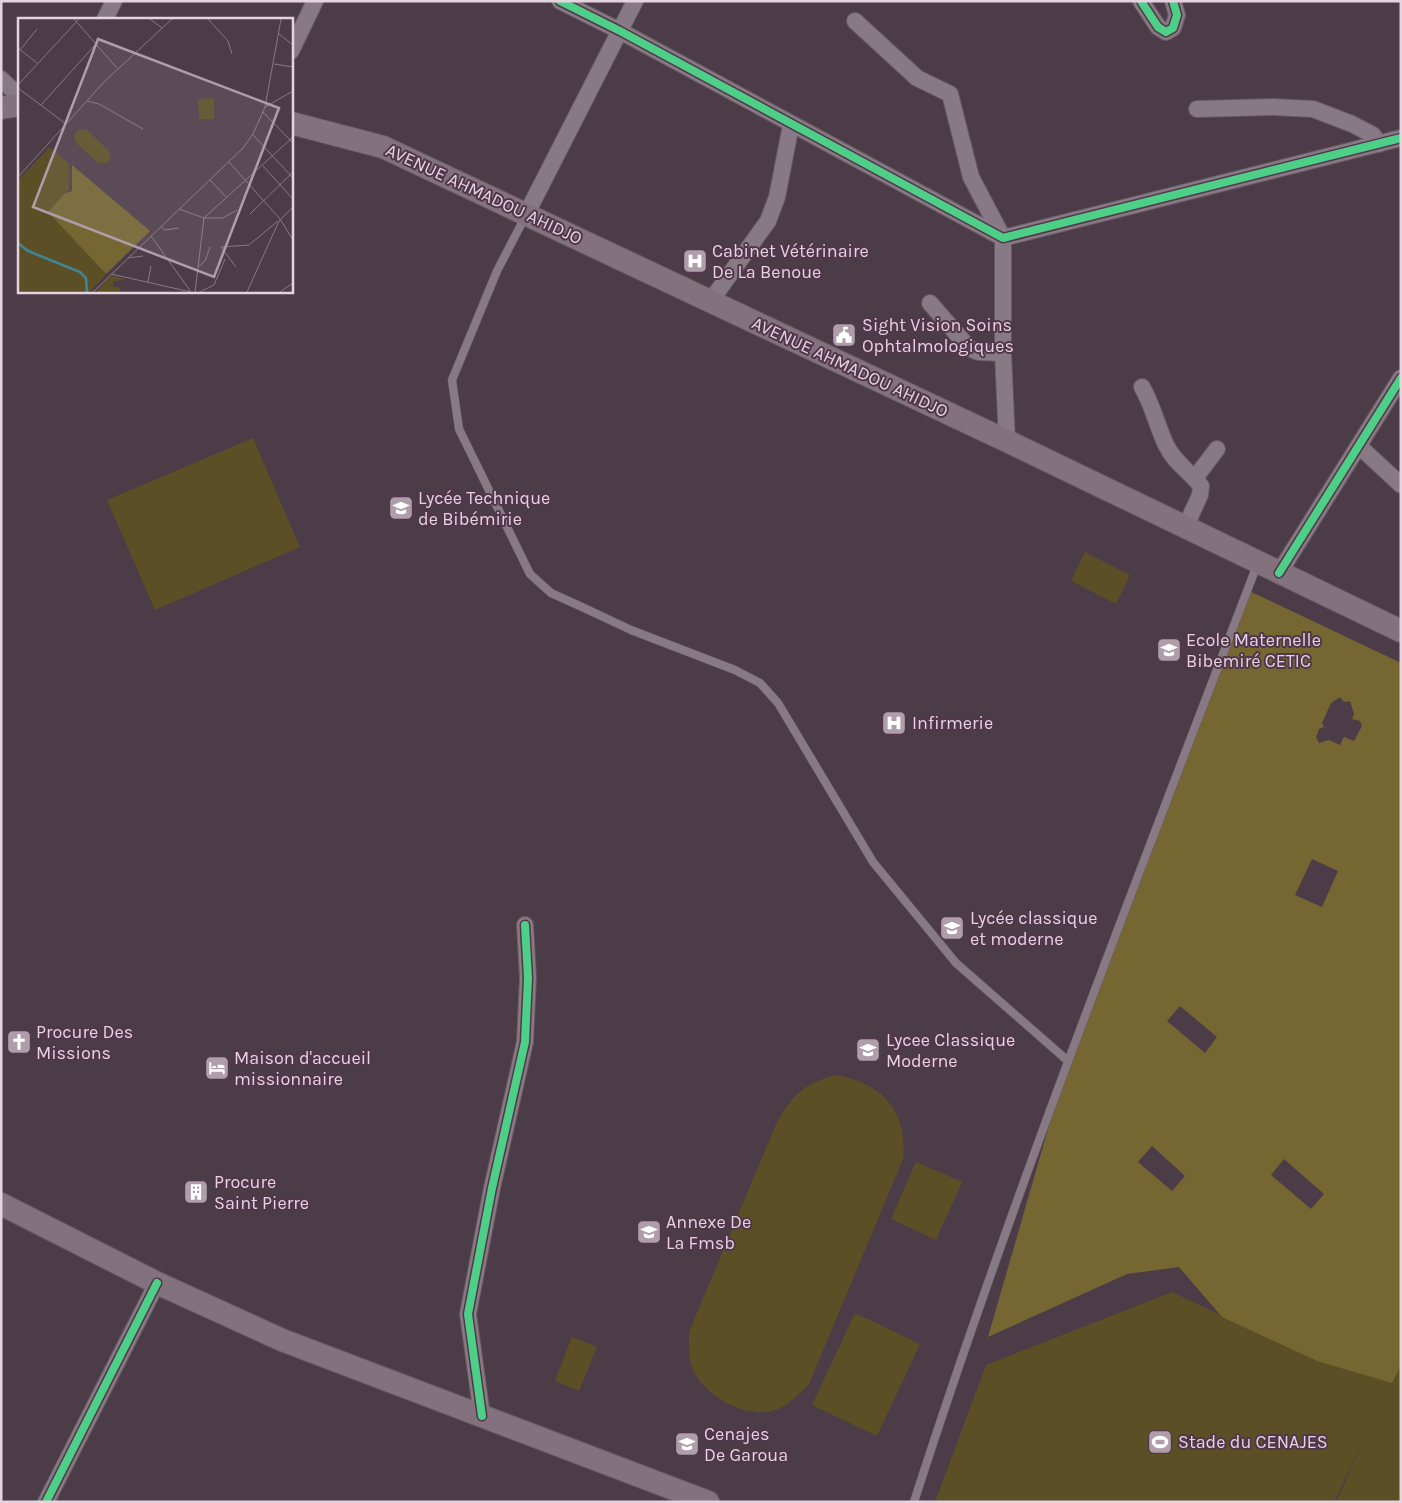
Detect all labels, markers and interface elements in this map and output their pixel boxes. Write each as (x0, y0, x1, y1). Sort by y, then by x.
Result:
inset map (18, 18, 292, 292)
street label: AVENUE AHMADOU AHIDJO (382, 139, 586, 249)
place label: Cabinet Vétérinaire De La Benoue (712, 240, 869, 283)
hospital icon: Cabinet Vétérinaire De La Benoue (682, 248, 708, 274)
street label: AVENUE AHMADOU AHIDJO (748, 312, 952, 422)
place label: Sight Vision Soins Ophtalmologiques (862, 314, 1014, 357)
public building icon: Sight Vision Soins Ophtalmologiques (831, 322, 857, 348)
place label: Lycée Technique de Bibémirie (418, 487, 550, 530)
school or university icon: Lycée Technique de Bibémirie (388, 495, 414, 521)
place label: Ecole Maternelle Bibemiré CETIC (1186, 629, 1321, 672)
school or university icon: Ecole Maternelle Bibemiré CETIC (1156, 637, 1182, 663)
hospital icon: Infirmerie (881, 710, 907, 736)
place label: Infirmerie (912, 712, 993, 734)
place label: Lycée classique et moderne (970, 907, 1098, 950)
school or university icon: Lycée classique et moderne (939, 915, 965, 941)
place label: Procure Des Missions (36, 1021, 133, 1064)
church icon: Procure Des Missions (6, 1029, 32, 1055)
place label: Lycee Classique Moderne (886, 1029, 1015, 1072)
school or university icon: Lycee Classique Moderne (855, 1037, 881, 1063)
place label: Maison d'accueil missionnaire (234, 1047, 371, 1090)
hotel icon: Maison d'accueil missionnaire (204, 1055, 230, 1081)
place label: Procure Saint Pierre (214, 1171, 309, 1214)
building icon: Procure Saint Pierre (183, 1179, 209, 1205)
place label: Annexe De La Fmsb (666, 1211, 751, 1254)
school or university icon: Annexe De La Fmsb (636, 1219, 662, 1245)
place label: Cenajes De Garoua (704, 1423, 788, 1466)
sports icon: Stade du CENAJES (1147, 1429, 1173, 1455)
school or university icon: Cenajes De Garoua (674, 1431, 700, 1457)
place label: Stade du CENAJES (1178, 1431, 1328, 1453)

